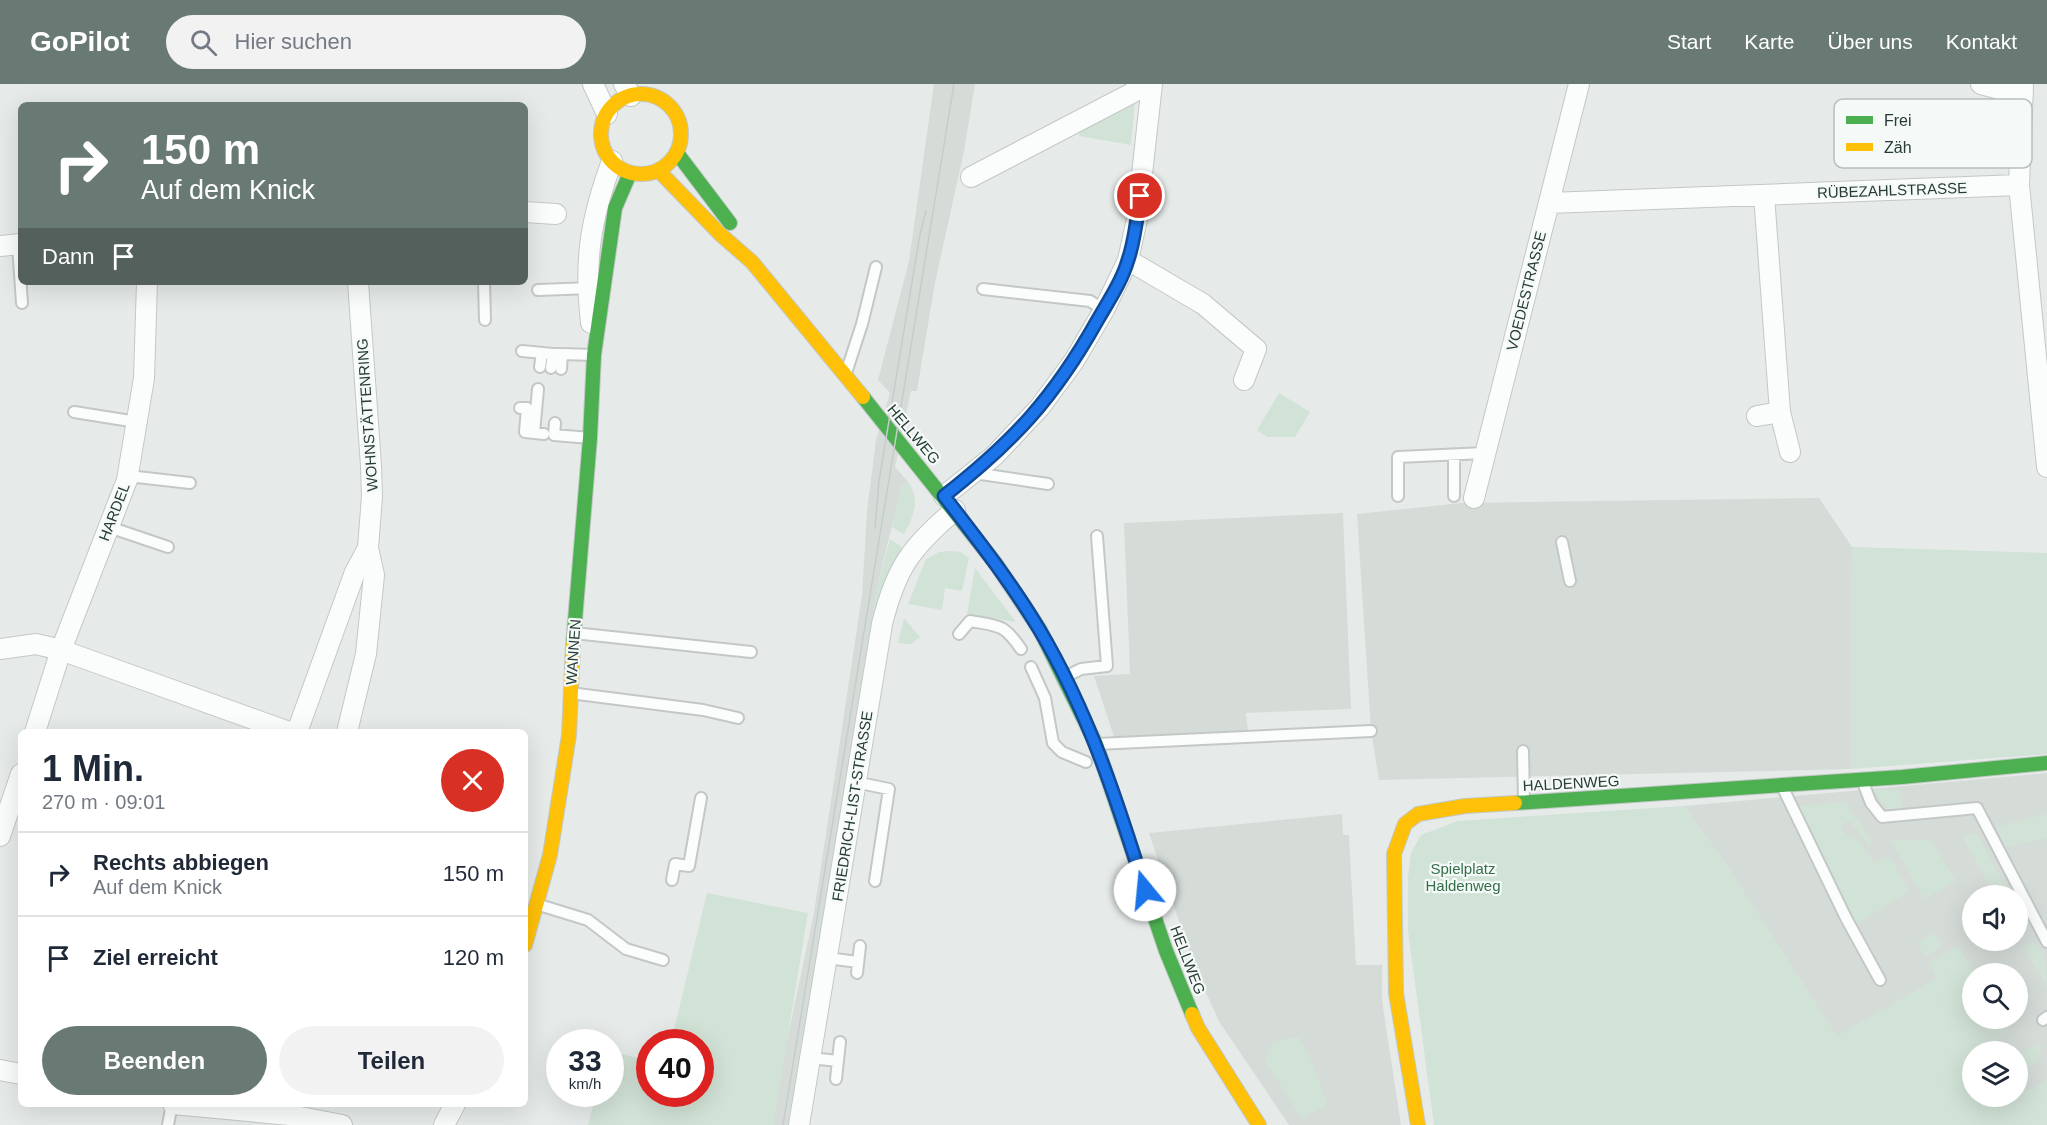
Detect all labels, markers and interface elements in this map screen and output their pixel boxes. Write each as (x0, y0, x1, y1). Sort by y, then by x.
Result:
search box (166, 15, 586, 69)
text: GoPilot (30, 26, 130, 57)
icon: search (187, 26, 220, 59)
text: Hier suchen (235, 29, 352, 54)
text: Start (1667, 30, 1711, 53)
text: Karte (1744, 30, 1795, 53)
text: Über uns (1828, 30, 1913, 53)
text: Kontakt (1946, 30, 2017, 53)
legend (1834, 99, 2032, 168)
text: Frei (1884, 112, 1912, 129)
icon: right (42, 126, 120, 204)
text: 150 m (141, 126, 260, 173)
text: Zäh (1884, 139, 1912, 156)
pin (1114, 170, 1165, 221)
text: Auf dem Knick (141, 175, 315, 205)
icon: arrive (1123, 179, 1156, 212)
street label: RÜBEZAHLSTRASSE (1817, 179, 1967, 201)
street label: VOEDESTRASSE (1503, 229, 1549, 353)
icon: arrive (107, 240, 140, 273)
text: Dann (42, 244, 95, 269)
street label: WOHNSTÄTTENRING (353, 338, 381, 492)
street label: HELLWEG (884, 401, 944, 467)
street label: HARDEL (95, 481, 133, 543)
street label: WANNEN (562, 618, 584, 686)
street label: FRIEDRICH-LIST-STRASSE (829, 710, 875, 902)
text: 1 Min. (42, 748, 144, 789)
button: close (441, 749, 504, 812)
street label: HALDENWEG (1522, 772, 1620, 794)
text: 270 m · 09:01 (42, 791, 165, 813)
text: Rechts abbiegen (93, 850, 269, 875)
icon: right (42, 858, 75, 891)
position arrow (1113, 858, 1177, 922)
park label: Spielplatz Haldenweg (1425, 860, 1501, 894)
text: 150 m (443, 861, 504, 886)
text: Auf dem Knick (93, 876, 222, 898)
map controls (1962, 885, 2028, 1107)
button: sound (1962, 885, 2028, 951)
street label: HELLWEG (1167, 923, 1209, 997)
icon: arrive (42, 942, 75, 975)
text: Ziel erreicht (93, 945, 218, 970)
text: 120 m (443, 945, 504, 970)
button: search (1962, 963, 2028, 1029)
button: Beenden (42, 1026, 267, 1095)
button: Teilen (279, 1026, 504, 1095)
speed limit sign: 40 (636, 1029, 714, 1107)
button: layers (1962, 1041, 2028, 1107)
text: 33 (568, 1044, 602, 1077)
text: km/h (569, 1075, 601, 1092)

